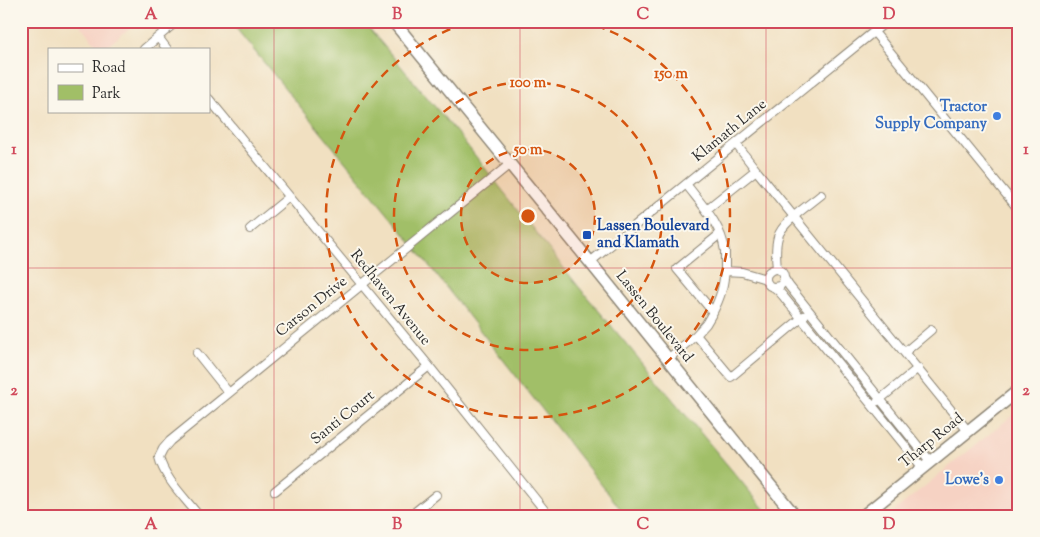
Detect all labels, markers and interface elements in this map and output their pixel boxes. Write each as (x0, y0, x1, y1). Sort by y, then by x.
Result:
text: A (145, 4, 158, 27)
text: B (392, 4, 402, 27)
text: C (637, 4, 650, 27)
text: D (883, 4, 896, 27)
legend (48, 48, 210, 112)
text: Road (92, 58, 126, 79)
text: 150 m (654, 64, 688, 85)
text: 100 m (510, 73, 547, 94)
text: Park (92, 84, 121, 105)
street label: Klamath Lane (688, 95, 772, 167)
place label: Tractor Supply Company (875, 97, 988, 135)
marker: Tractor Supply Company (991, 110, 1003, 122)
text: 1 (11, 139, 17, 162)
text: 1 (1023, 139, 1029, 162)
text: 50 m (513, 140, 543, 161)
centre of rings (519, 207, 537, 225)
place label: Lassen Boulevard and Klamath (597, 216, 710, 254)
marker: Lassen Boulevard and Klamath (581, 229, 593, 241)
street label: Redhaven Avenue (345, 246, 435, 350)
street label: Lassen Boulevard (610, 267, 698, 368)
street label: Carson Drive (272, 272, 352, 342)
text: 2 (10, 380, 18, 403)
text: 2 (1022, 380, 1030, 403)
street label: Santi Court (307, 386, 379, 450)
street label: Tharp Road (896, 408, 969, 473)
place label: Lowe's (945, 470, 989, 491)
marker: Lowe's (993, 474, 1005, 486)
text: A (145, 514, 158, 537)
text: B (392, 514, 402, 537)
text: C (637, 514, 650, 537)
text: D (883, 514, 896, 537)

